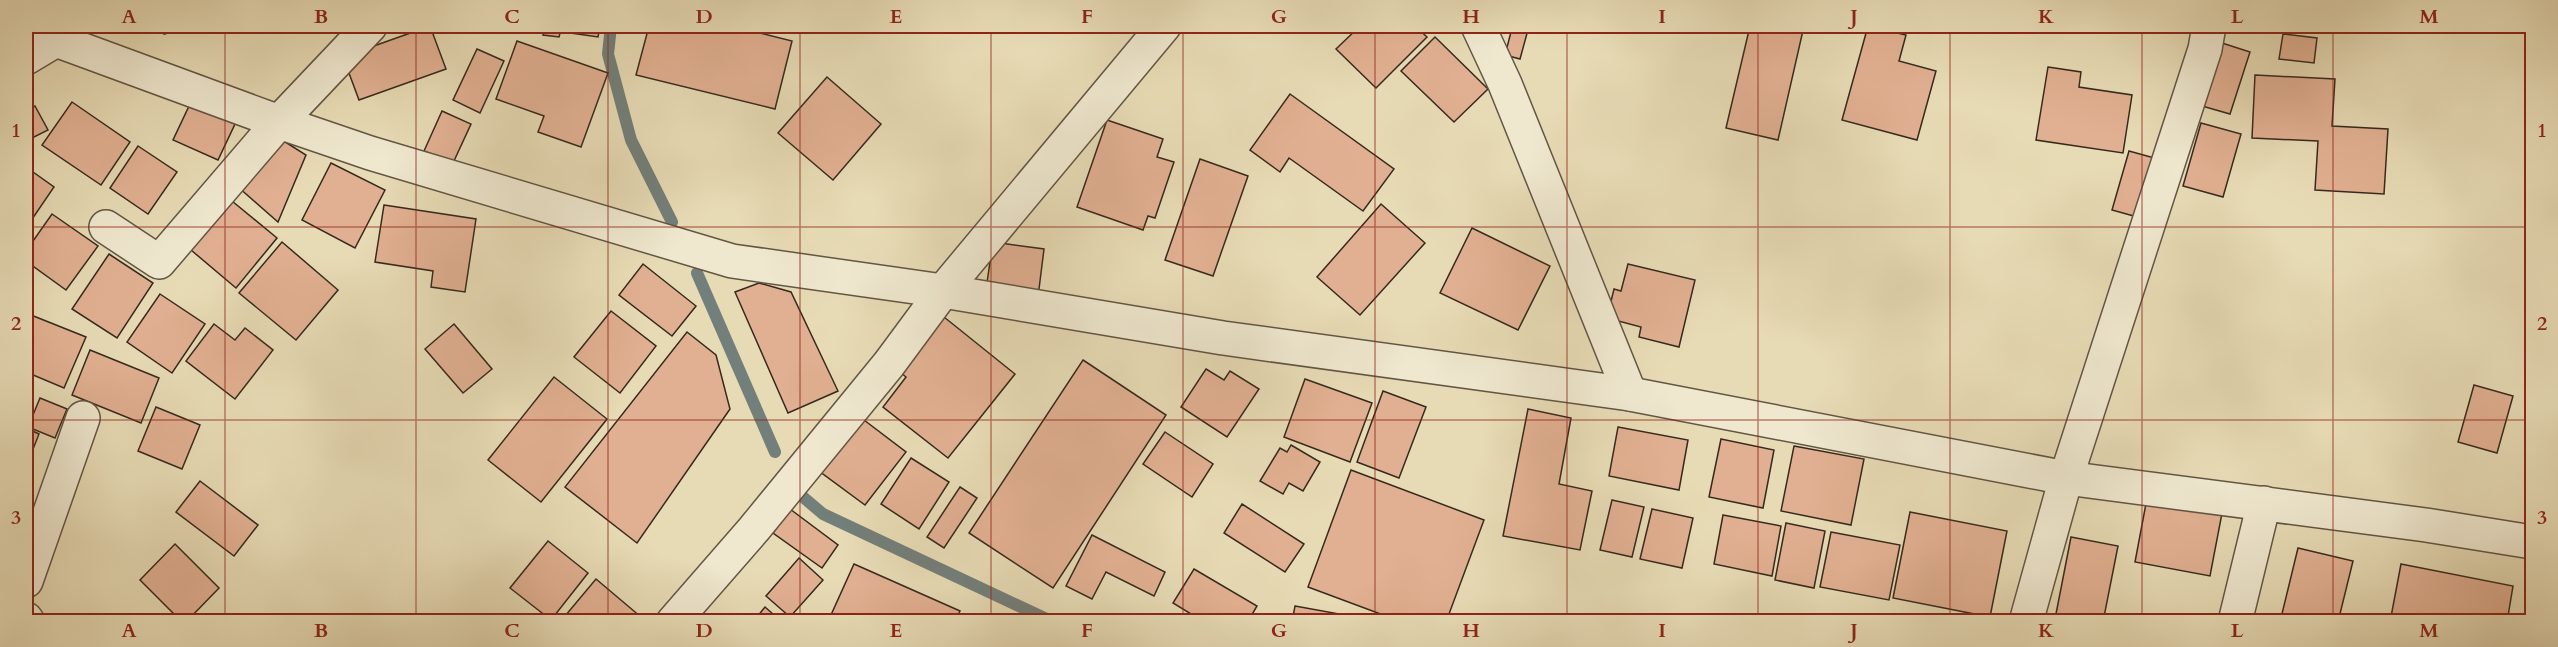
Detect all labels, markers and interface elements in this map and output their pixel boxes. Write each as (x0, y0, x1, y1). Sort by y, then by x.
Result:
text: A (121, 3, 137, 30)
text: B (314, 3, 328, 30)
text: C (504, 3, 520, 30)
text: D (695, 3, 713, 30)
text: E (890, 3, 902, 30)
text: F (1081, 3, 1093, 30)
text: G (1271, 3, 1287, 30)
text: H (1462, 3, 1480, 30)
text: I (1658, 3, 1666, 30)
text: J (1847, 3, 1858, 30)
text: K (2038, 3, 2055, 30)
text: L (2231, 3, 2244, 30)
text: M (2419, 3, 2439, 30)
text: 1 (11, 117, 21, 144)
text: 1 (2537, 117, 2547, 144)
text: 2 (11, 310, 21, 337)
text: 2 (2537, 310, 2547, 337)
text: 3 (11, 504, 21, 531)
text: 3 (2537, 504, 2547, 531)
text: A (121, 617, 137, 644)
text: B (314, 617, 328, 644)
text: C (504, 617, 520, 644)
text: D (695, 617, 713, 644)
text: E (890, 617, 902, 644)
text: F (1081, 617, 1093, 644)
text: G (1271, 617, 1287, 644)
text: H (1462, 617, 1480, 644)
text: I (1658, 617, 1666, 644)
text: J (1847, 617, 1858, 644)
text: K (2038, 617, 2055, 644)
text: L (2231, 617, 2244, 644)
text: M (2419, 617, 2439, 644)

